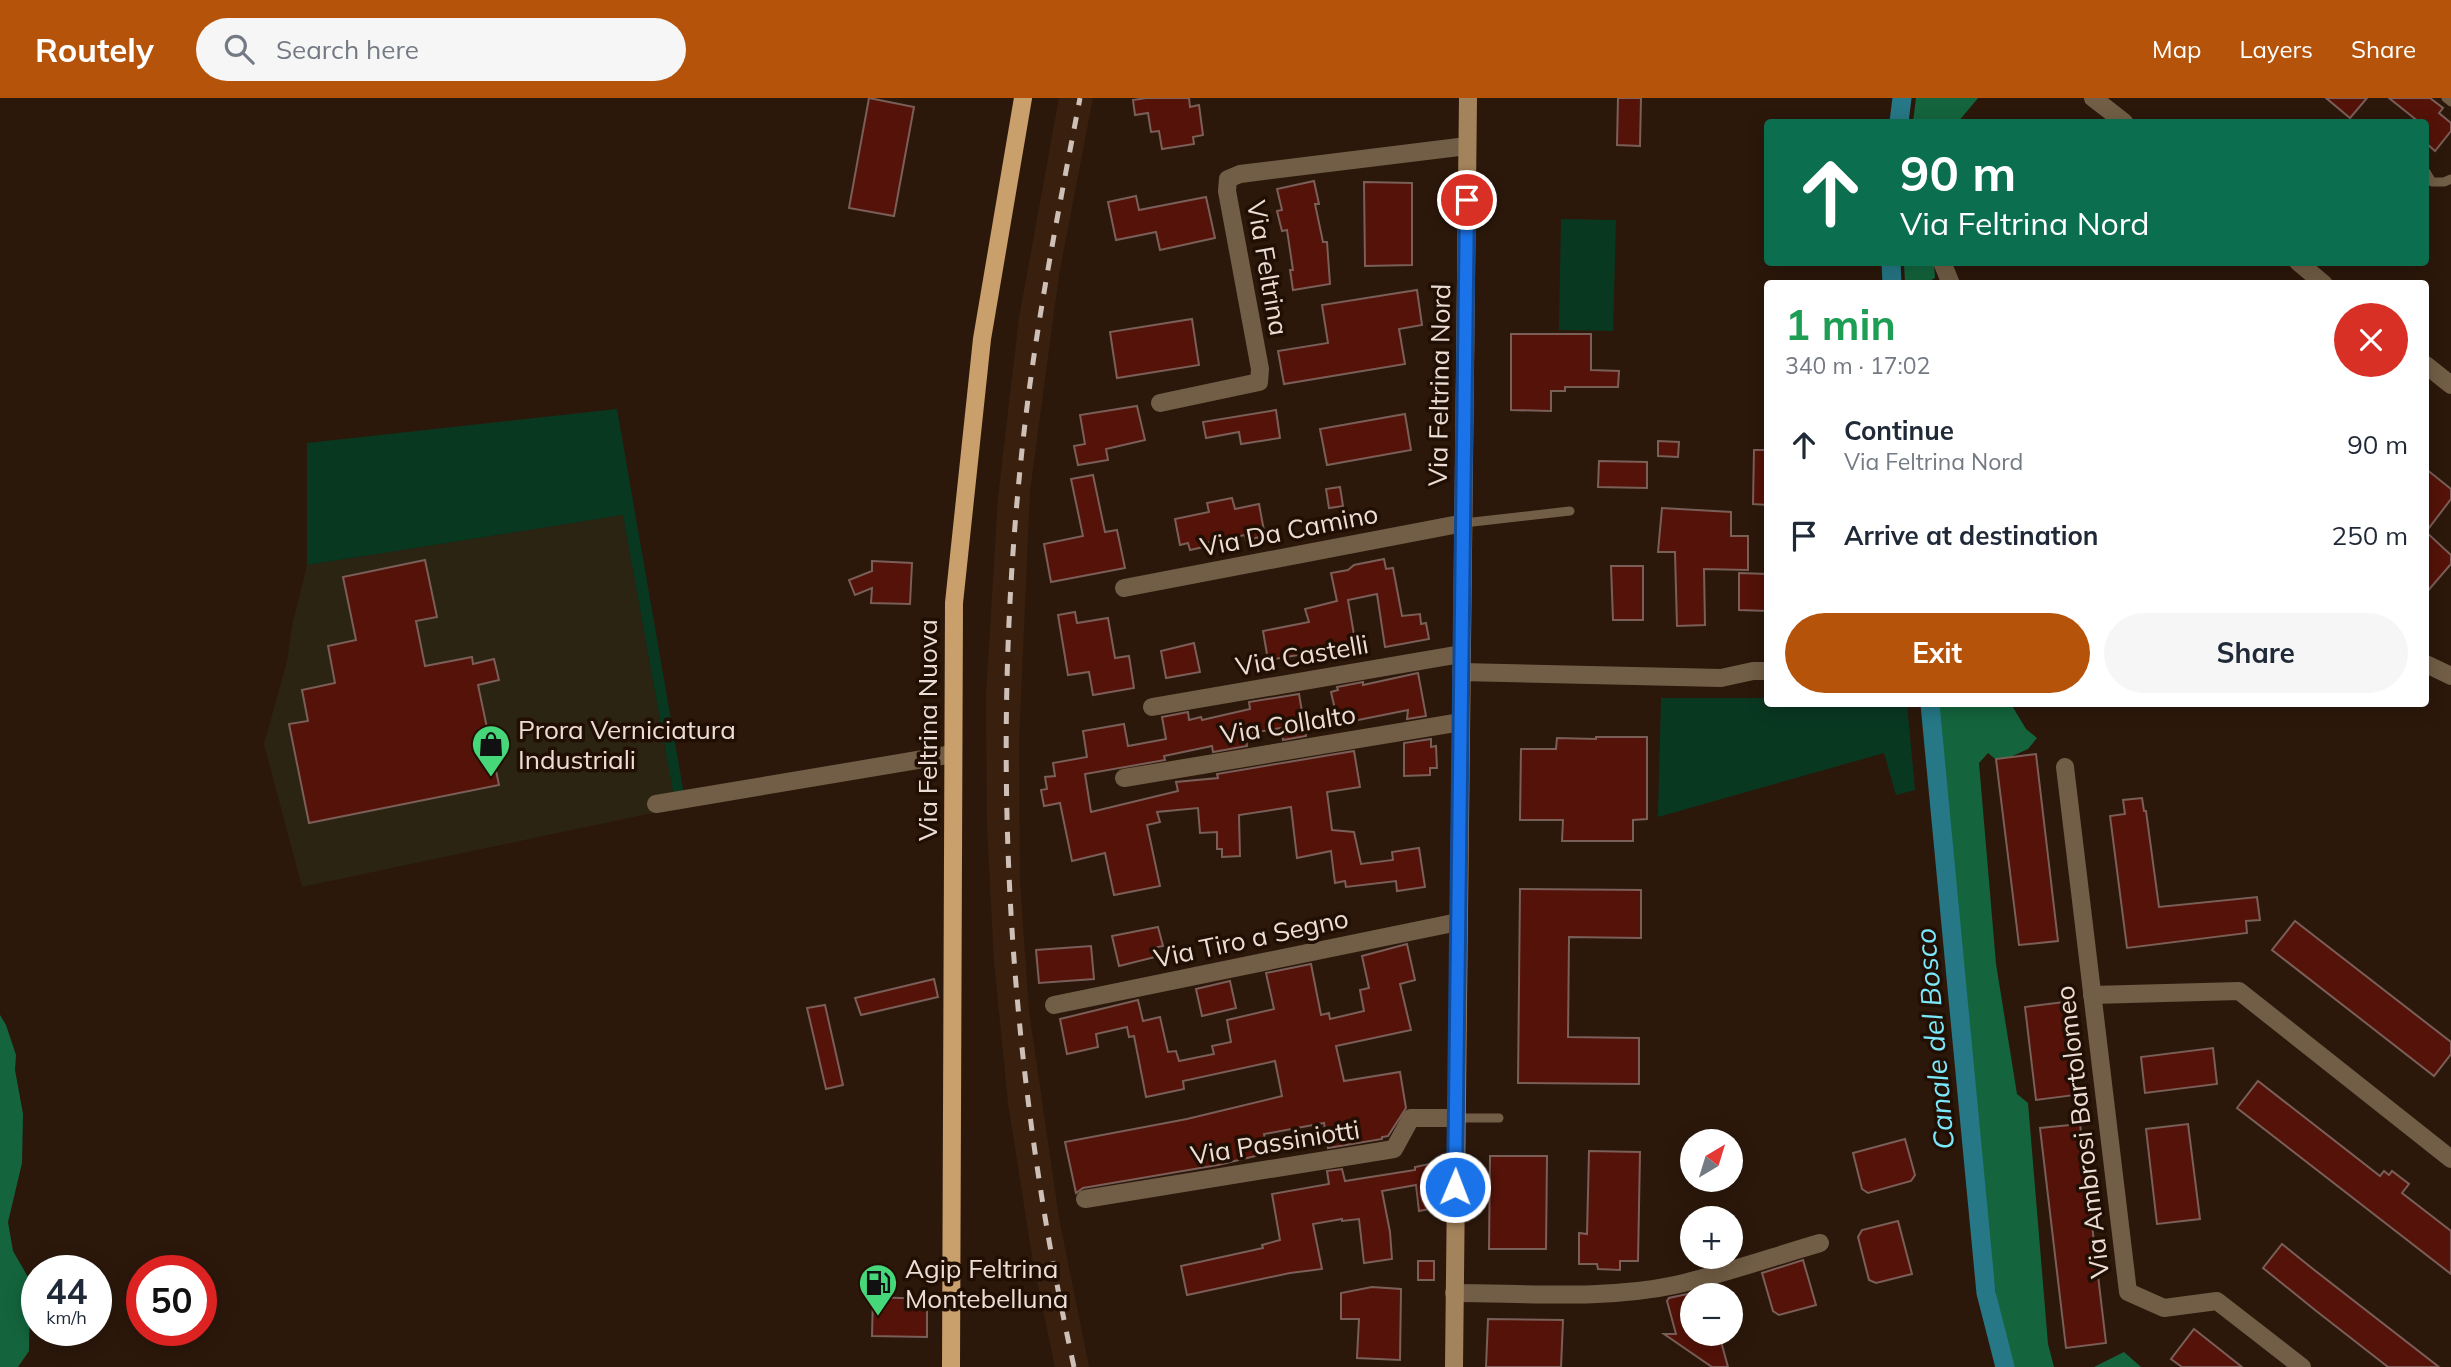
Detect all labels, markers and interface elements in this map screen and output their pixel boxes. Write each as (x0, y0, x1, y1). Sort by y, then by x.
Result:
search box (196, 18, 686, 81)
text: Routely (35, 29, 154, 70)
icon: search (220, 30, 258, 68)
text: Search here (276, 33, 419, 66)
text: Map (2152, 34, 2201, 64)
text: Layers (2239, 34, 2313, 64)
text: Share (2351, 34, 2416, 64)
text: 90 m (1900, 142, 2016, 203)
icon: ahead (1785, 147, 1876, 238)
pin (1437, 170, 1497, 230)
icon: arrive (1448, 181, 1486, 219)
street label: Via Feltrina (1240, 198, 1296, 338)
text: Via Feltrina Nord (1900, 203, 2149, 243)
street label: Via Feltrina Nord (1421, 283, 1457, 487)
text: 1 min (1785, 298, 1896, 351)
button: close (2334, 303, 2408, 377)
text: 340 m · 17:02 (1785, 351, 1930, 380)
text: Continue (1844, 414, 1954, 447)
icon: ahead (1785, 426, 1823, 464)
text: 90 m (2347, 428, 2408, 461)
text: Via Feltrina Nord (1844, 447, 2023, 476)
street label: Via Da Camino (1197, 497, 1381, 563)
icon: arrive (1785, 517, 1823, 555)
text: Arrive at destination (1844, 519, 2099, 552)
text: 250 m (2332, 519, 2408, 552)
button: Exit (1785, 613, 2090, 693)
button: Share (2104, 613, 2408, 693)
street label: Via Feltrina Nuova (911, 619, 944, 841)
street label: Via Castelli (1233, 627, 1371, 683)
street label: Via Collalto (1218, 697, 1358, 751)
place label: Prora Verniciatura Industriali (518, 713, 736, 776)
shop icon: Prora Verniciatura Industriali (470, 723, 512, 778)
street label: Via Tiro a Segno (1151, 901, 1351, 975)
water label: Canale del Bosco (1907, 927, 1961, 1151)
street label: Via Ambrosi Bartolomeo (2048, 984, 2116, 1280)
street label: Via Passiniotti (1188, 1112, 1362, 1172)
north arrow (1680, 1129, 1743, 1192)
map controls (1680, 1129, 1743, 1346)
position arrow (1418, 1150, 1492, 1224)
button: + (1680, 1206, 1743, 1269)
place label: Agip Feltrina Montebelluna (905, 1252, 1068, 1315)
speed limit sign: 50 (126, 1255, 217, 1346)
fuel station icon: Agip Feltrina Montebelluna (857, 1262, 899, 1317)
text: 44 (45, 1269, 88, 1313)
button: − (1680, 1283, 1743, 1346)
text: km/h (46, 1306, 87, 1329)

